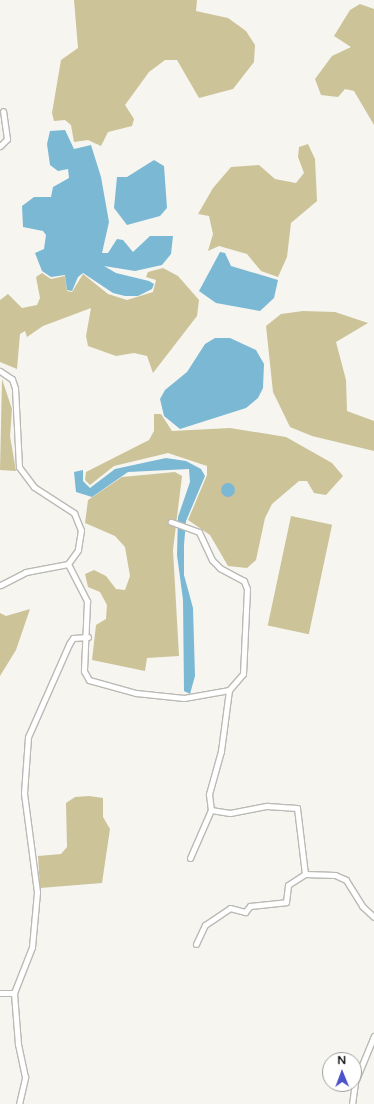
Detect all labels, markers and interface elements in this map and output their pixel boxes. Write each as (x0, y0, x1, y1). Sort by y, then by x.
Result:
north arrow (322, 1052, 362, 1092)
text: N (337, 1054, 346, 1067)

